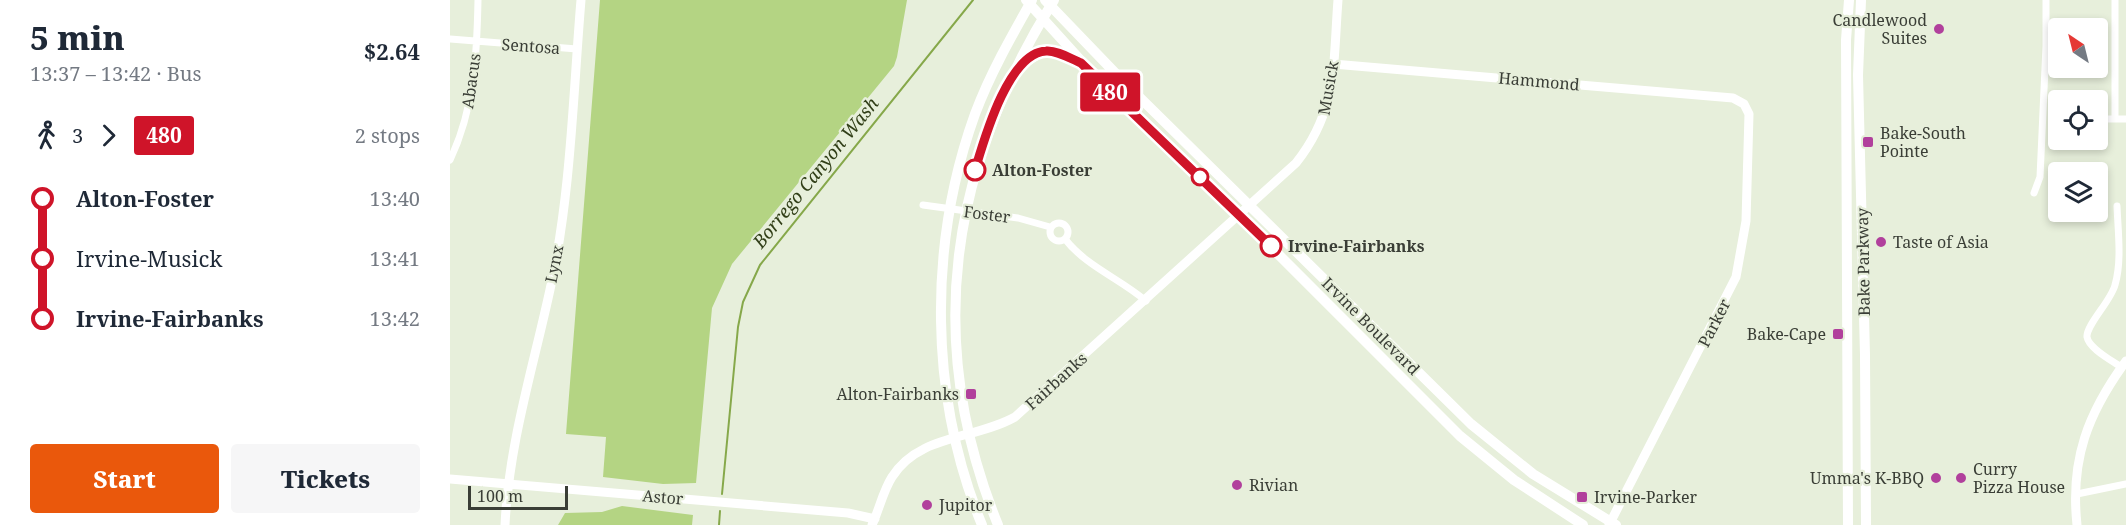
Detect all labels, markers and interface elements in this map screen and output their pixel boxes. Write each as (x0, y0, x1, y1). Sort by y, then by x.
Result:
place label: Candlewood Suites (1832, 9, 1927, 49)
text: 5 min (30, 15, 125, 60)
north arrow (2048, 18, 2108, 78)
map controls (2048, 18, 2108, 222)
marker: Candlewood Suites (1932, 22, 1946, 36)
street label: Sentosa (501, 33, 561, 59)
text: $2.64 (364, 36, 420, 66)
street label: Abacus (456, 52, 486, 110)
street label: Musick (1312, 59, 1344, 117)
text: 13:37 – 13:42 · Bus (30, 60, 201, 87)
street label: Hammond (1498, 66, 1581, 96)
line badge: 480 (1076, 72, 1144, 112)
text: 480 (1092, 78, 1128, 106)
button: locate (2048, 90, 2108, 150)
water label: Borrego Canyon Wash (746, 92, 884, 254)
icon: walk (30, 119, 63, 152)
icon: forward (92, 119, 125, 152)
text: 480 (146, 121, 182, 149)
text: 3 (72, 122, 83, 149)
text: 2 stops (355, 122, 420, 149)
place label: Bake-South Pointe (1880, 122, 1966, 162)
marker: Bake-South Pointe (1861, 135, 1875, 149)
marker: Alton-Foster (964, 159, 986, 181)
place label: Alton-Foster (992, 159, 1093, 181)
button: layers (2048, 162, 2108, 222)
unlabelled marker (1191, 168, 1209, 186)
text: Alton-Foster (76, 183, 214, 213)
text: 13:40 (370, 185, 420, 212)
street label: Foster (962, 200, 1012, 228)
street label: Bake Parkway (1851, 207, 1875, 316)
place label: Taste of Asia (1893, 231, 1989, 253)
marker: Irvine-Fairbanks (1260, 235, 1282, 257)
place label: Irvine-Fairbanks (1288, 235, 1425, 257)
marker: Taste of Asia (1874, 235, 1888, 249)
street label: Lynx (540, 242, 569, 285)
text: Irvine-Musick (76, 243, 222, 273)
text: 13:41 (370, 245, 420, 272)
street label: Irvine Boulevard (1317, 272, 1425, 380)
street label: Parker (1693, 295, 1736, 351)
text: Irvine-Fairbanks (76, 303, 263, 333)
text: 13:42 (370, 305, 420, 332)
place label: Bake-Cape (1747, 323, 1826, 345)
marker: Bake-Cape (1831, 327, 1845, 341)
street label: Fairbanks (1020, 347, 1092, 415)
place label: Alton-Fairbanks (836, 383, 959, 405)
marker: Alton-Fairbanks (964, 387, 978, 401)
button: Start (30, 444, 219, 513)
button: Tickets (231, 444, 420, 513)
place label: Curry Pizza House (1973, 458, 2065, 498)
place label: Umma's K-BBQ (1810, 467, 1924, 489)
marker: Umma's K-BBQ (1929, 471, 1943, 485)
marker: Curry Pizza House (1954, 471, 1968, 485)
place label: Rivian (1249, 474, 1298, 496)
marker: Rivian (1230, 478, 1244, 492)
scale bar (468, 483, 568, 510)
street label: Astor (642, 484, 685, 510)
text: 100 m (477, 485, 523, 507)
place label: Irvine-Parker (1594, 486, 1697, 508)
marker: Irvine-Parker (1575, 490, 1589, 504)
place label: Jupitor (938, 494, 993, 516)
marker: Jupitor (920, 498, 934, 512)

